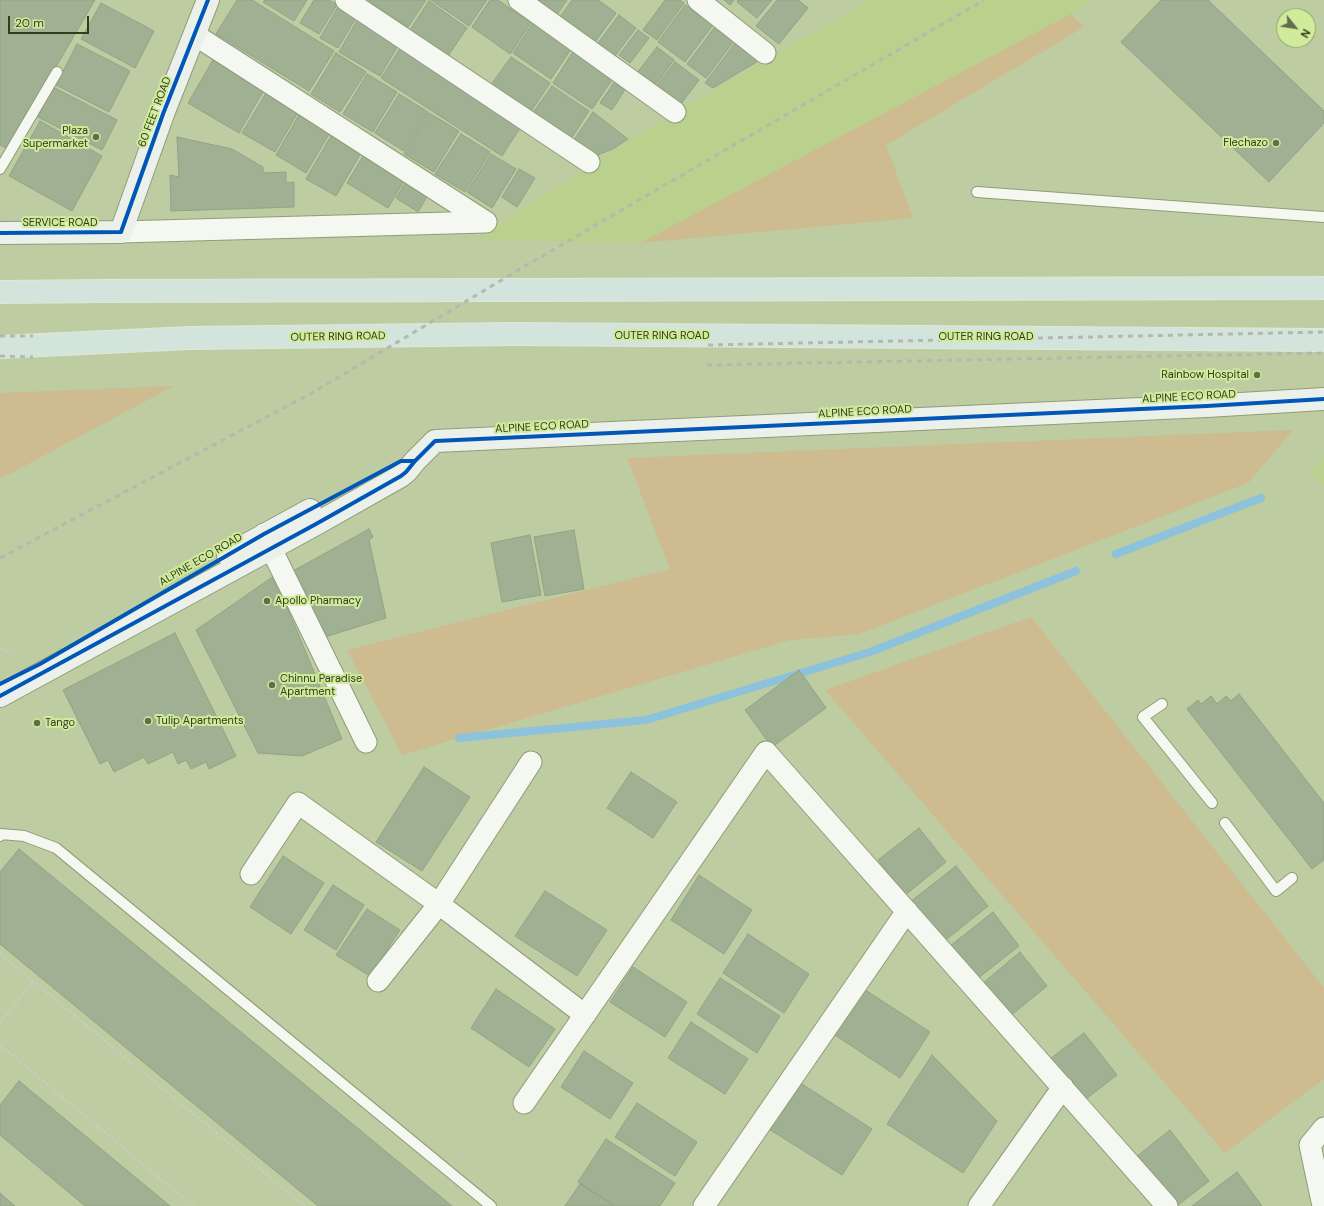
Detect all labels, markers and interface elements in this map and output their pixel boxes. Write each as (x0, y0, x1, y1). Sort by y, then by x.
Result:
scale bar (10, 8, 91, 34)
north arrow (1276, 8, 1316, 48)
text: 20 m (15, 15, 44, 31)
text: N (1297, 27, 1314, 40)
street label: 60 FEET ROAD (136, 75, 174, 149)
place label: Plaza Supermarket (23, 124, 88, 150)
marker: Plaza Supermarket (91, 132, 101, 142)
place label: Flechazo (1223, 136, 1268, 150)
marker: Flechazo (1271, 138, 1281, 148)
street label: SERVICE ROAD (22, 216, 98, 230)
street label: OUTER RING ROAD (615, 329, 709, 343)
street label: OUTER RING ROAD (290, 330, 386, 344)
street label: OUTER RING ROAD (939, 330, 1033, 344)
place label: Rainbow Hospital (1161, 368, 1249, 382)
marker: Rainbow Hospital (1252, 370, 1262, 380)
street label: ALPINE ECO ROAD (1142, 388, 1236, 406)
street label: ALPINE ECO ROAD (818, 403, 912, 421)
street label: ALPINE ECO ROAD (495, 418, 589, 436)
street label: ALPINE ECO ROAD (157, 531, 245, 589)
place label: Apollo Pharmacy (275, 594, 361, 608)
marker: Apollo Pharmacy (262, 596, 272, 606)
place label: Chinnu Paradise Apartment (280, 672, 362, 698)
marker: Chinnu Paradise Apartment (267, 680, 277, 690)
place label: Tulip Apartments (156, 714, 244, 728)
place label: Tango (45, 716, 75, 730)
marker: Tulip Apartments (143, 716, 153, 726)
marker: Tango (32, 718, 42, 728)

